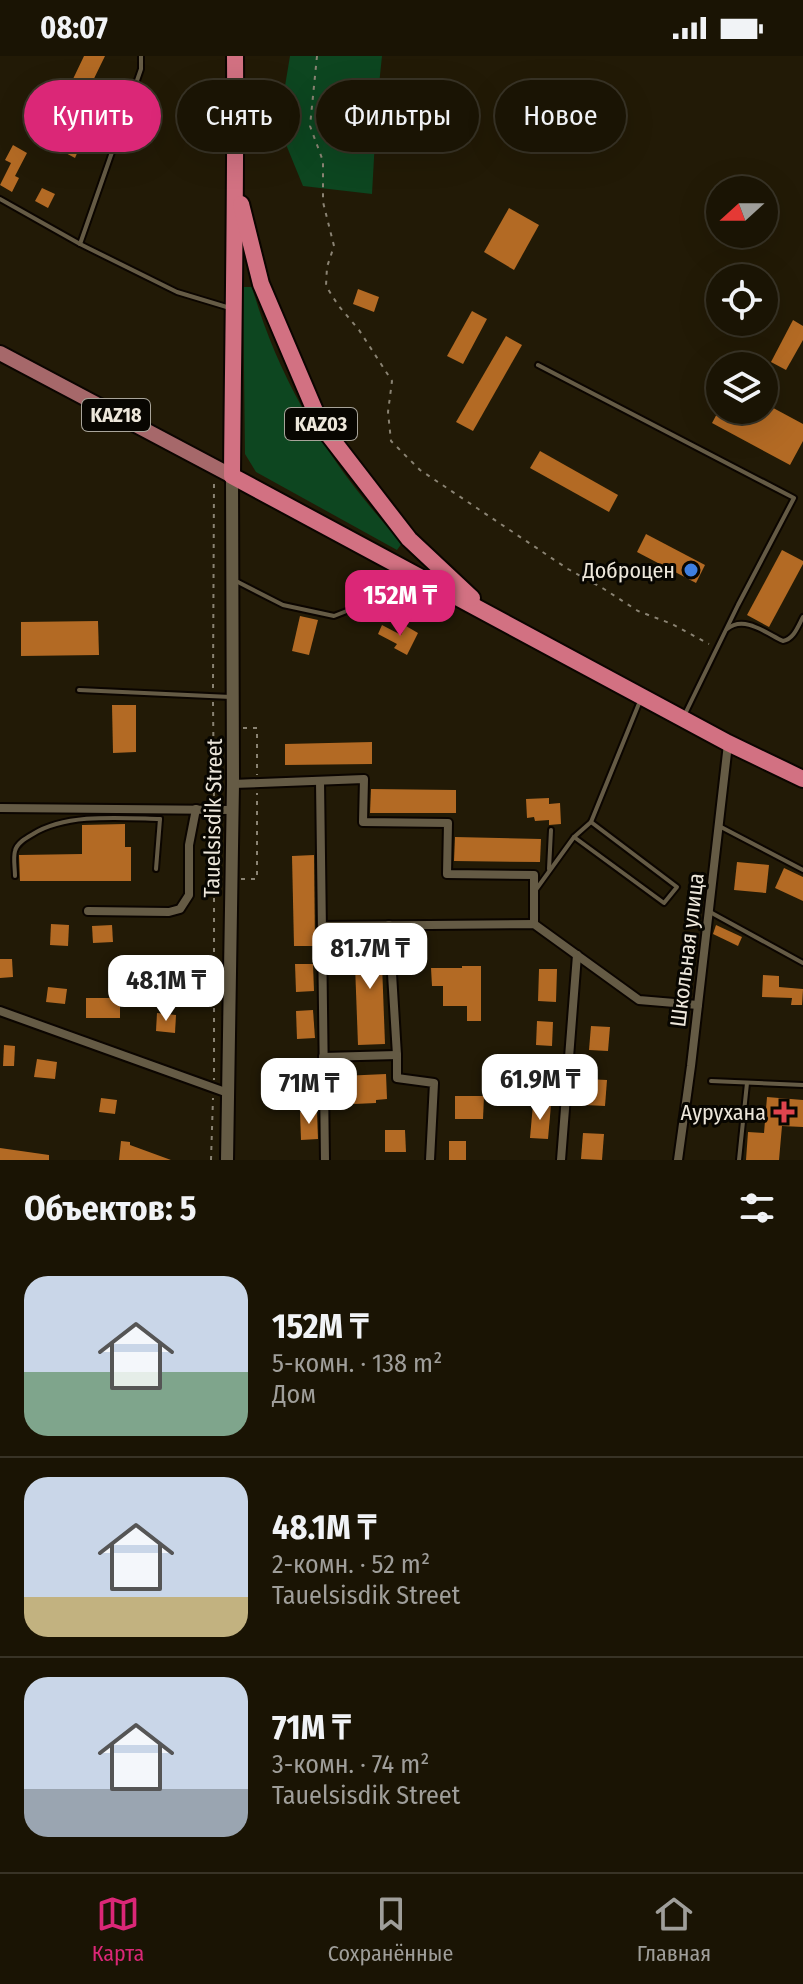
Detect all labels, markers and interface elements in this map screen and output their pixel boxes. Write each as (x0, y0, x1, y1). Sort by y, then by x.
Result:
text: 08:07 (40, 10, 108, 46)
chip: Купить (24, 80, 161, 152)
chip: Снять (177, 80, 300, 152)
chip: Фильтры (316, 80, 479, 152)
chip: Новое (495, 80, 626, 152)
north arrow (706, 176, 778, 248)
map controls (706, 176, 778, 424)
button: locate (706, 264, 778, 336)
button: layers (706, 352, 778, 424)
road number: KAZ18 (82, 399, 150, 431)
road number: KАZ03 (285, 408, 357, 440)
place label: Доброцен (581, 557, 675, 584)
marker: Доброцен (682, 561, 700, 579)
pin: 152M ₸ (335, 570, 465, 638)
text: 152M ₸ (363, 580, 437, 611)
street label: Tauelsisdik Street (198, 737, 228, 898)
street label: Школьная улица (664, 872, 710, 1028)
pin: 81.7M ₸ (296, 923, 444, 991)
text: 81.7M ₸ (330, 933, 410, 964)
pin: 48.1M ₸ (92, 955, 240, 1023)
text: 48.1M ₸ (126, 965, 206, 996)
pin: 61.9M ₸ (466, 1054, 614, 1122)
pin: 71M ₸ (253, 1058, 365, 1126)
text: 61.9M ₸ (500, 1064, 580, 1095)
text: 71M ₸ (279, 1068, 339, 1099)
place label: Аурухана (681, 1099, 766, 1126)
marker: Аурухана (773, 1101, 795, 1123)
icon: filters (735, 1186, 779, 1230)
text: Объектов: 5 (24, 1188, 196, 1229)
text: 152M ₸ (272, 1306, 369, 1347)
icon: home (88, 1308, 184, 1404)
text: 5-комн. · 138 m² (272, 1348, 442, 1379)
text: Дом (272, 1379, 316, 1410)
text: 48.1M ₸ (272, 1507, 376, 1548)
icon: home (88, 1509, 184, 1605)
text: 2-комн. · 52 m² (272, 1549, 430, 1580)
text: Tauelsisdik Street (272, 1580, 460, 1611)
text: 71M ₸ (272, 1707, 351, 1748)
icon: home (88, 1709, 184, 1805)
text: 3-комн. · 74 m² (272, 1749, 430, 1780)
text: Tauelsisdik Street (272, 1780, 460, 1811)
tab: Карта (92, 1892, 144, 1967)
tab: Сохранённые (328, 1892, 453, 1967)
tab: Главная (637, 1892, 711, 1967)

